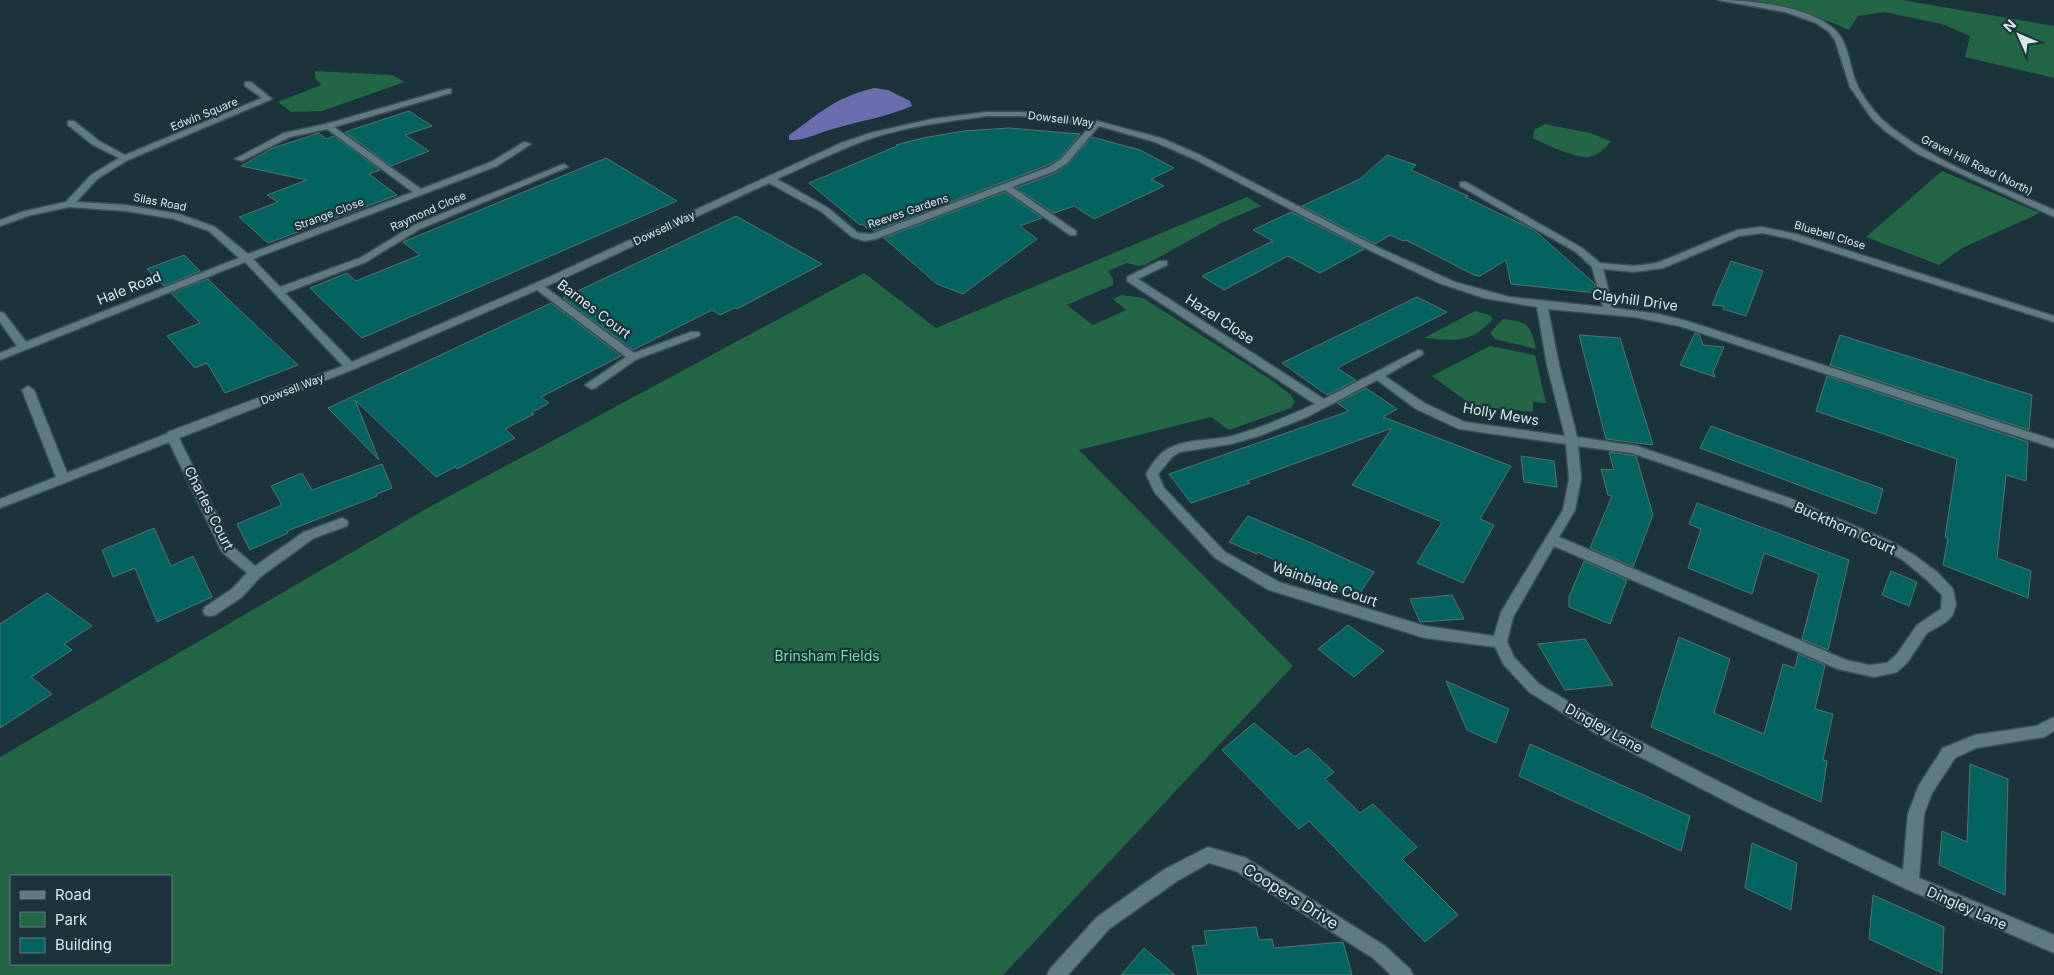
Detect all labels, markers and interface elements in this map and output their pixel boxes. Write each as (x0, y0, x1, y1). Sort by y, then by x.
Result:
north arrow (1994, 10, 2044, 60)
text: N (2000, 16, 2019, 35)
street label: Edwin Square (168, 94, 240, 134)
street label: Dowsell Way (1027, 108, 1095, 130)
street label: Gravel Hill Road (North) (1919, 132, 2035, 198)
street label: Raymond Close (388, 188, 468, 234)
street label: Silas Road (132, 190, 188, 214)
street label: Reeves Gardens (866, 191, 950, 231)
street label: Strange Close (292, 194, 366, 234)
street label: Dowsell Way (631, 208, 697, 248)
street label: Bluebell Close (1793, 218, 1867, 252)
street label: Hale Road (94, 267, 163, 308)
street label: Barnes Court (554, 276, 635, 342)
street label: Clayhill Drive (1591, 285, 1679, 314)
street label: Hazel Close (1183, 290, 1258, 347)
street label: Dowsell Way (258, 371, 326, 407)
street label: Holly Mews (1462, 398, 1540, 429)
street label: Charles Court (181, 463, 238, 553)
street label: Buckthorn Court (1792, 498, 1899, 558)
street label: Wainblade Court (1270, 558, 1380, 610)
park label: Brinsham Fields (774, 647, 880, 664)
street label: Dingley Lane (1563, 699, 1646, 756)
street label: Coopers Drive (1240, 859, 1342, 933)
legend (10, 875, 172, 965)
street label: Dingley Lane (1925, 882, 2010, 933)
text: Road (55, 885, 91, 904)
text: Park (55, 910, 88, 929)
text: Building (55, 935, 112, 954)

